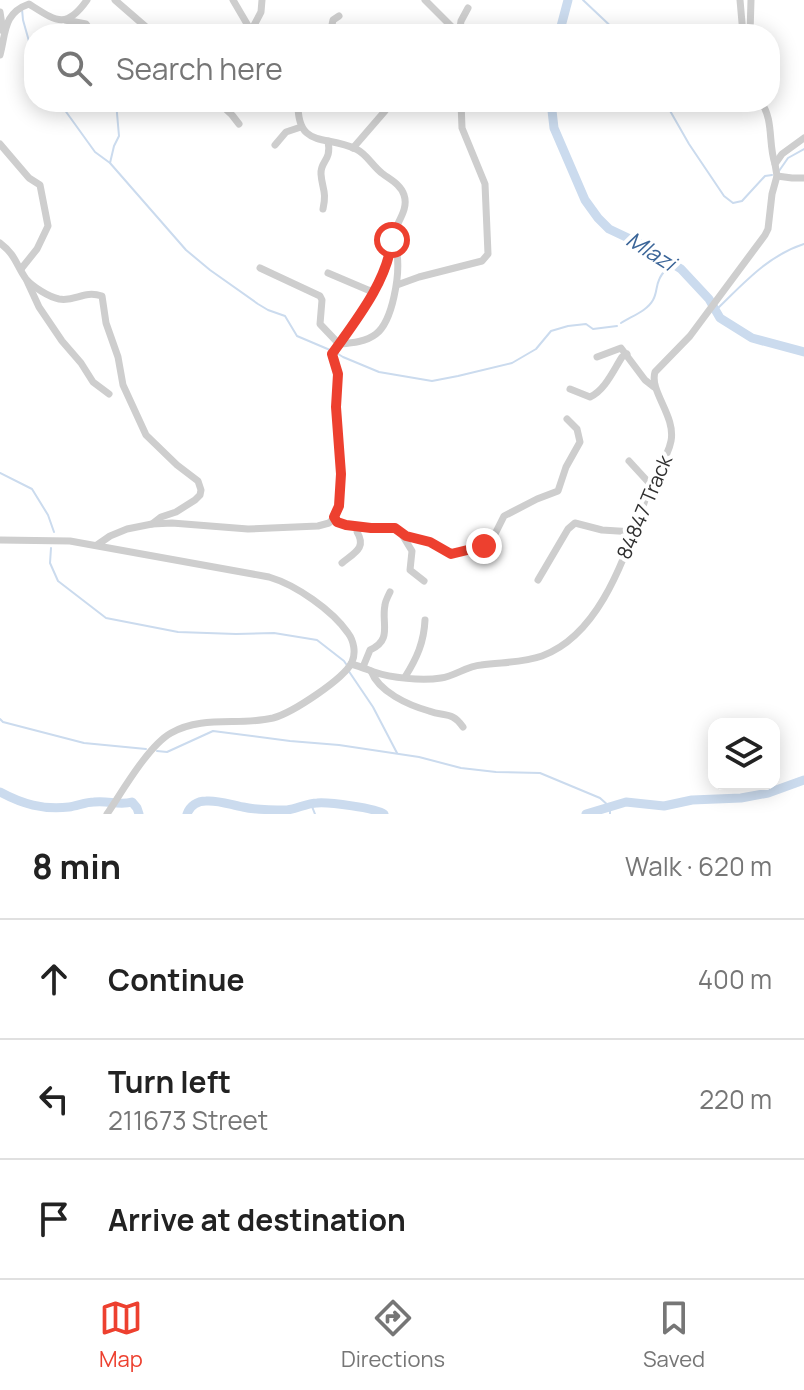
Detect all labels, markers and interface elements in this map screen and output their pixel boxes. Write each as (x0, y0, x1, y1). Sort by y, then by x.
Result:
search box (24, 24, 780, 112)
icon: search (52, 46, 96, 90)
text: Search here (116, 48, 283, 89)
route start (374, 222, 410, 258)
water label: Mlazi (621, 224, 684, 279)
street label: 84847 Track (610, 450, 678, 563)
route end (466, 528, 502, 564)
map controls (708, 718, 780, 790)
button: layers (708, 718, 780, 790)
text: 8 min (32, 843, 121, 889)
text: Walk · 620 m (625, 848, 772, 884)
icon: ahead (32, 957, 76, 1001)
text: Continue (108, 959, 244, 1000)
text: 400 m (698, 961, 772, 997)
text: Turn left (108, 1061, 231, 1102)
icon: left (32, 1077, 76, 1121)
text: 220 m (699, 1081, 772, 1117)
text: 211673 Street (108, 1102, 268, 1138)
icon: arrive (32, 1197, 76, 1241)
text: Arrive at destination (108, 1199, 406, 1240)
tab: Map (99, 1296, 143, 1374)
tab: Directions (341, 1296, 445, 1374)
tab: Saved (643, 1296, 705, 1374)

